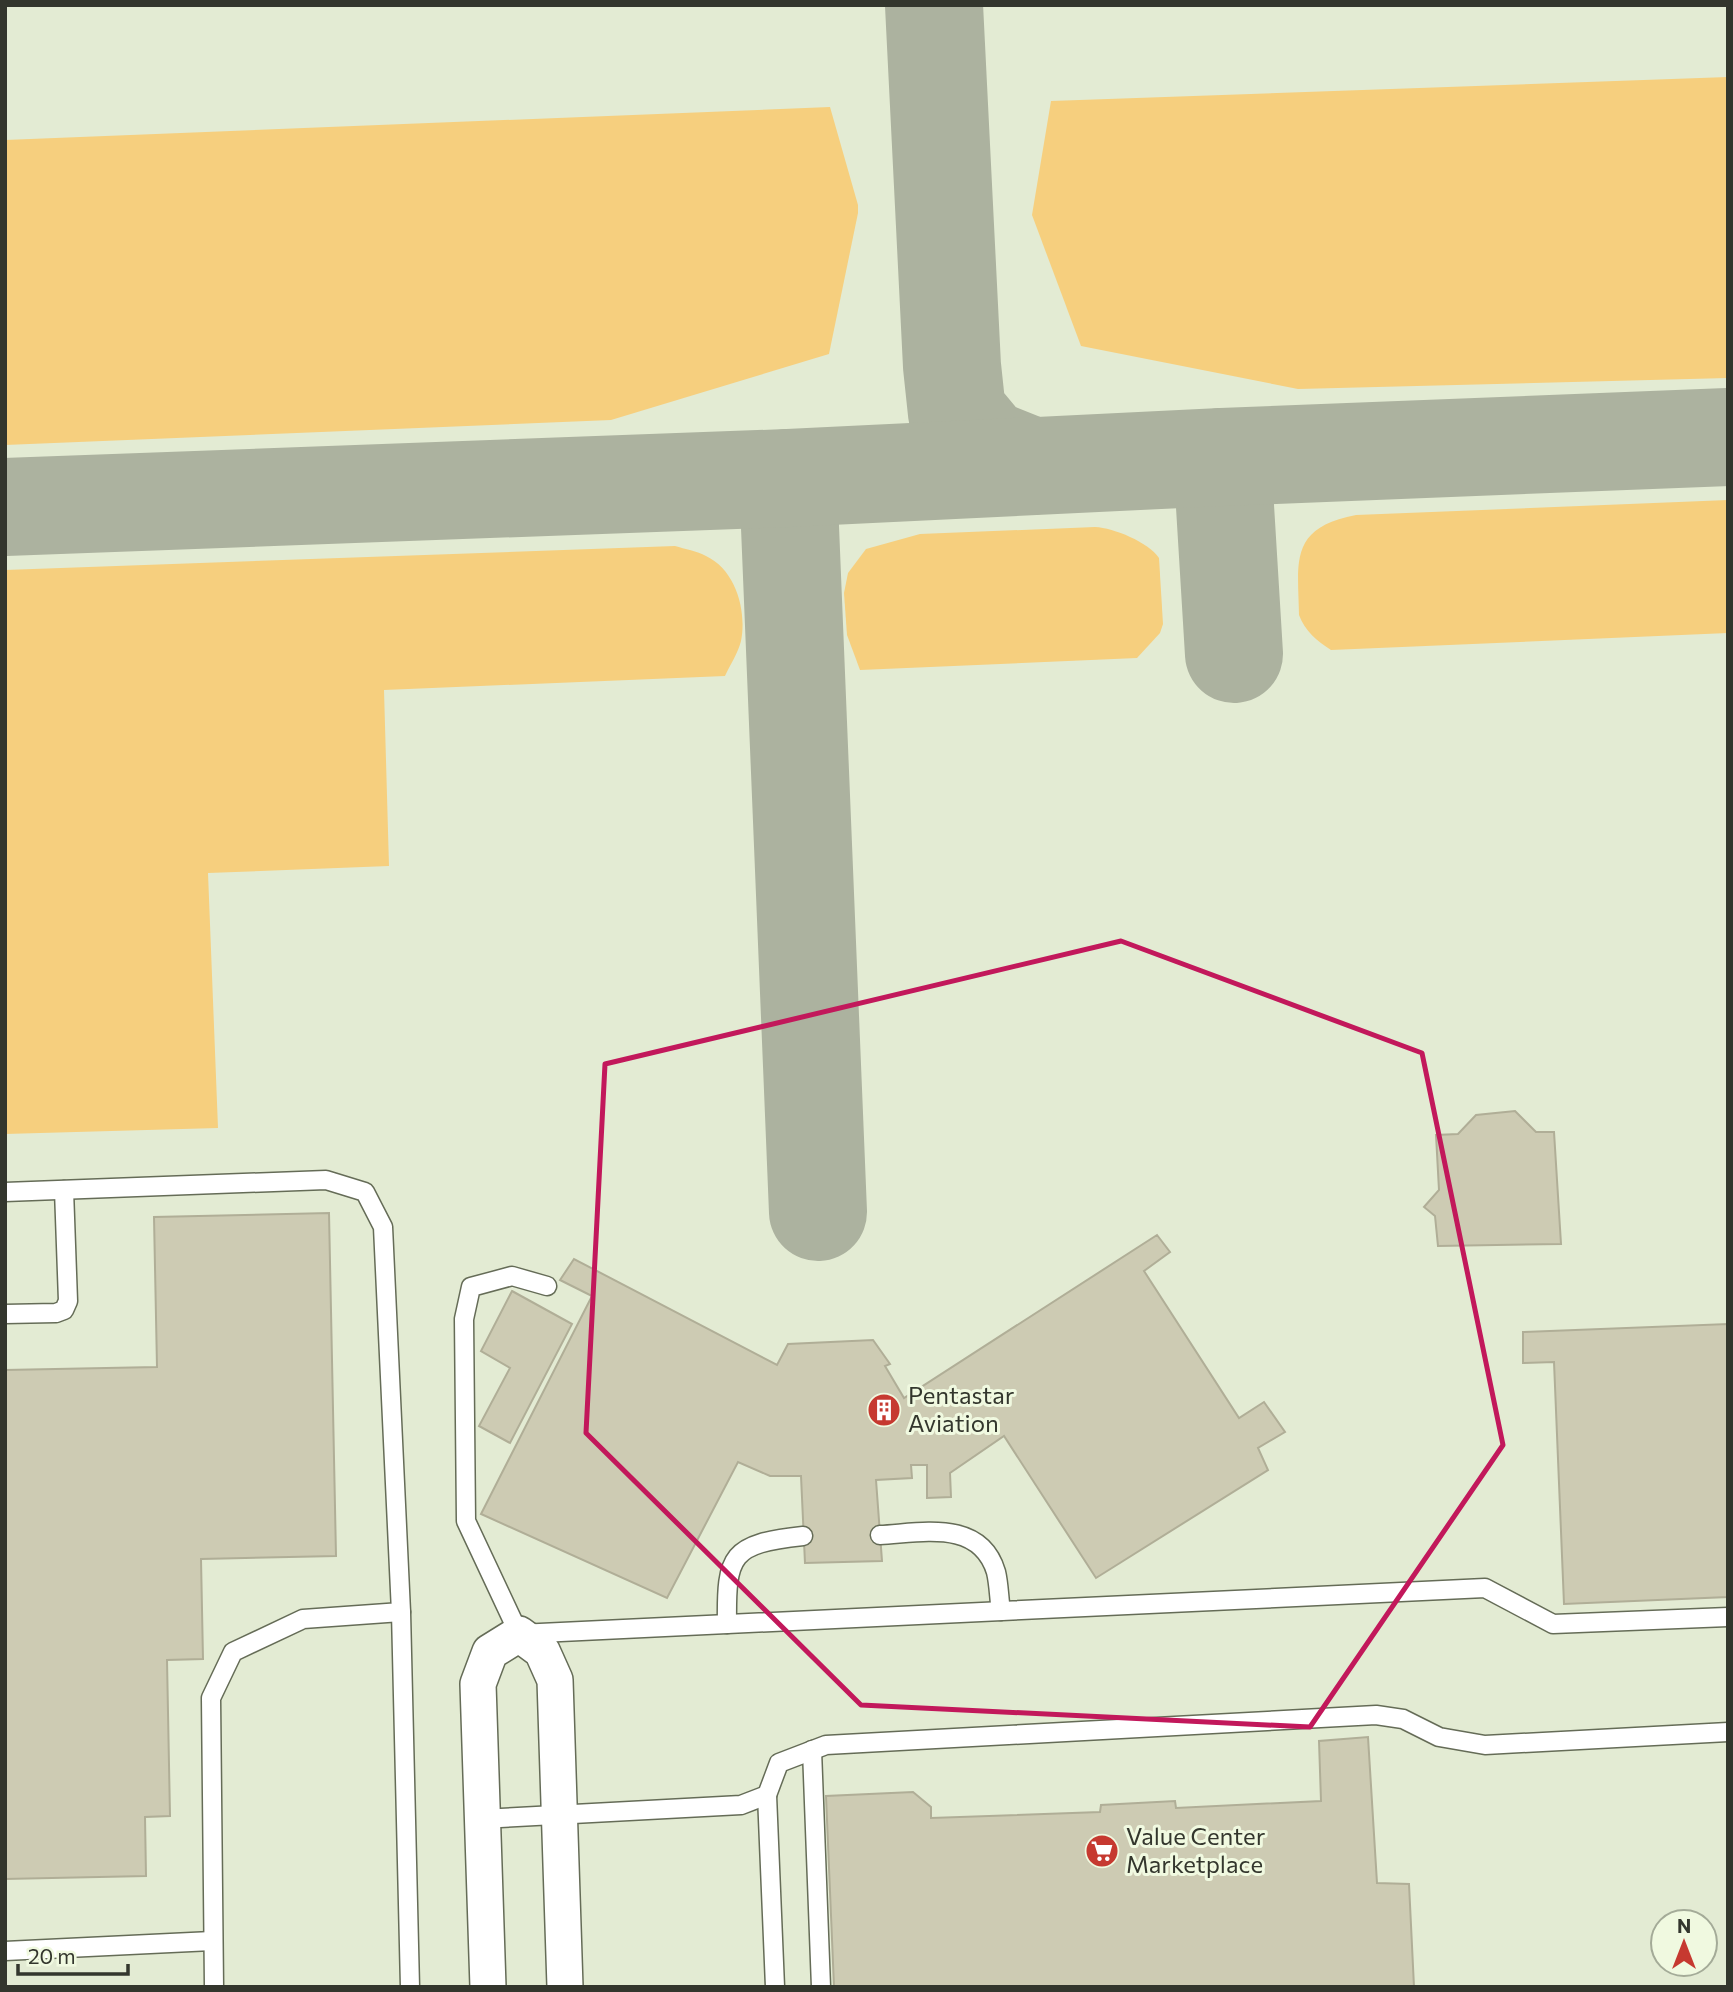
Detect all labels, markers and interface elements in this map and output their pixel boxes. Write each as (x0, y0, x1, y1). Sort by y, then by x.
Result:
place label: Pentastar Aviation (908, 1380, 1015, 1437)
building icon: Pentastar Aviation (865, 1391, 903, 1429)
place label: Value Center Marketplace (1126, 1821, 1266, 1878)
supermarket icon: Value Center Marketplace (1083, 1832, 1121, 1870)
north arrow (1649, 1908, 1719, 1978)
text: N (1677, 1914, 1691, 1937)
scale bar (18, 1932, 128, 1976)
text: 20 m (28, 1943, 76, 1968)

